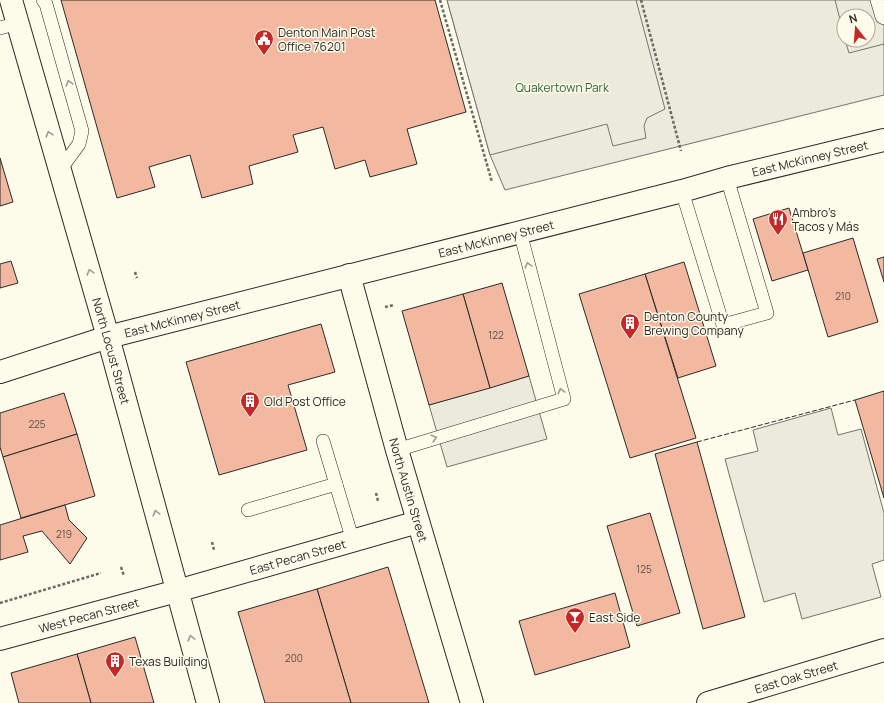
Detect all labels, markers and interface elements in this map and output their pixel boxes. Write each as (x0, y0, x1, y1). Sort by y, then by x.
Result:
north arrow (836, 8, 876, 48)
text: N (847, 10, 859, 26)
place label: Denton Main Post Office 76201 (278, 24, 376, 55)
public building icon: Denton Main Post Office 76201 (253, 28, 275, 56)
park label: Quakertown Park (515, 79, 610, 96)
one-way arrow (65, 80, 73, 86)
one-way arrow (45, 131, 54, 138)
street label: East McKinney Street (750, 136, 870, 180)
place label: Ambro’s Tacos y Más (792, 204, 859, 235)
restaurant icon: Ambro’s Tacos y Más (767, 208, 789, 236)
street label: East McKinney Street (436, 215, 556, 261)
one-way arrow (524, 262, 533, 269)
one-way arrow (86, 269, 95, 276)
house number: 210 (835, 289, 851, 303)
street label: East McKinney Street (122, 295, 242, 341)
street label: North Locust Street (89, 296, 135, 406)
place label: Denton County Brewing Company (644, 308, 744, 339)
building icon: Denton County Brewing Company (619, 312, 641, 340)
house number: 122 (488, 328, 504, 342)
one-way arrow (558, 388, 566, 394)
building icon: Old Post Office (239, 390, 261, 418)
place label: Old Post Office (264, 393, 346, 410)
house number: 225 (28, 417, 46, 431)
one-way arrow (430, 434, 437, 443)
street label: North Austin Street (386, 436, 432, 544)
one-way arrow (153, 510, 161, 516)
house number: 219 (56, 527, 72, 541)
street label: East Pecan Street (248, 535, 348, 578)
house number: 125 (636, 562, 652, 576)
street label: West Pecan Street (37, 593, 141, 637)
bar icon: East Side (564, 606, 586, 634)
place label: East Side (589, 609, 640, 626)
one-way arrow (187, 635, 196, 642)
building icon: Texas Building (104, 650, 126, 678)
house number: 200 (285, 651, 303, 665)
place label: Texas Building (129, 653, 208, 670)
street label: East Oak Street (752, 656, 840, 697)

